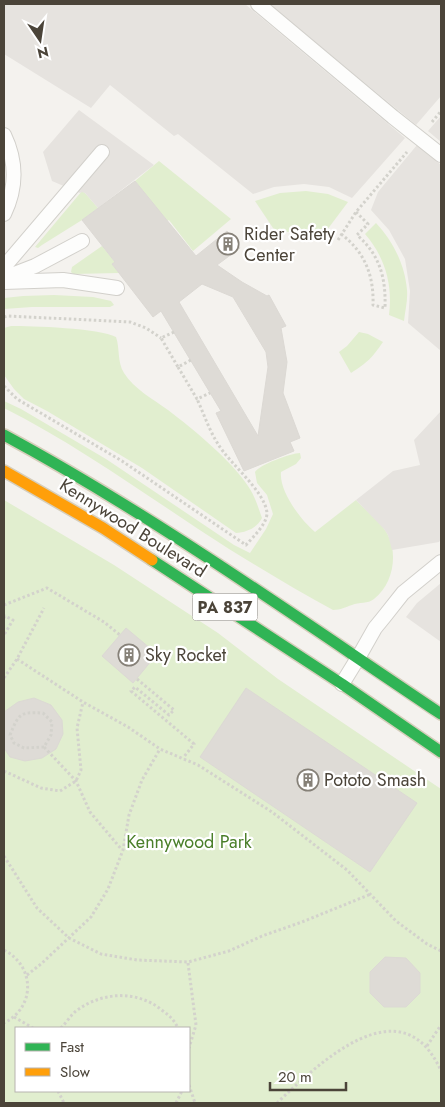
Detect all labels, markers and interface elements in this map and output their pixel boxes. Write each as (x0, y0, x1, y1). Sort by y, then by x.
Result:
north arrow (15, 15, 65, 65)
text: N (35, 42, 51, 64)
place label: Rider Safety Center (244, 221, 335, 268)
building icon: Rider Safety Center (216, 232, 240, 256)
street label: Kennywood Boulevard (54, 472, 212, 584)
road number: PA 837 (192, 594, 258, 620)
place label: Sky Rocket (145, 642, 227, 668)
building icon: Sky Rocket (117, 643, 141, 667)
place label: Pototo Smash (324, 767, 426, 793)
building icon: Pototo Smash (296, 768, 320, 792)
park label: Kennywood Park (126, 829, 252, 855)
legend (15, 1027, 190, 1092)
text: Fast (60, 1036, 84, 1058)
scale bar (270, 1060, 346, 1092)
text: Slow (60, 1061, 91, 1083)
text: 20 m (278, 1066, 312, 1088)

